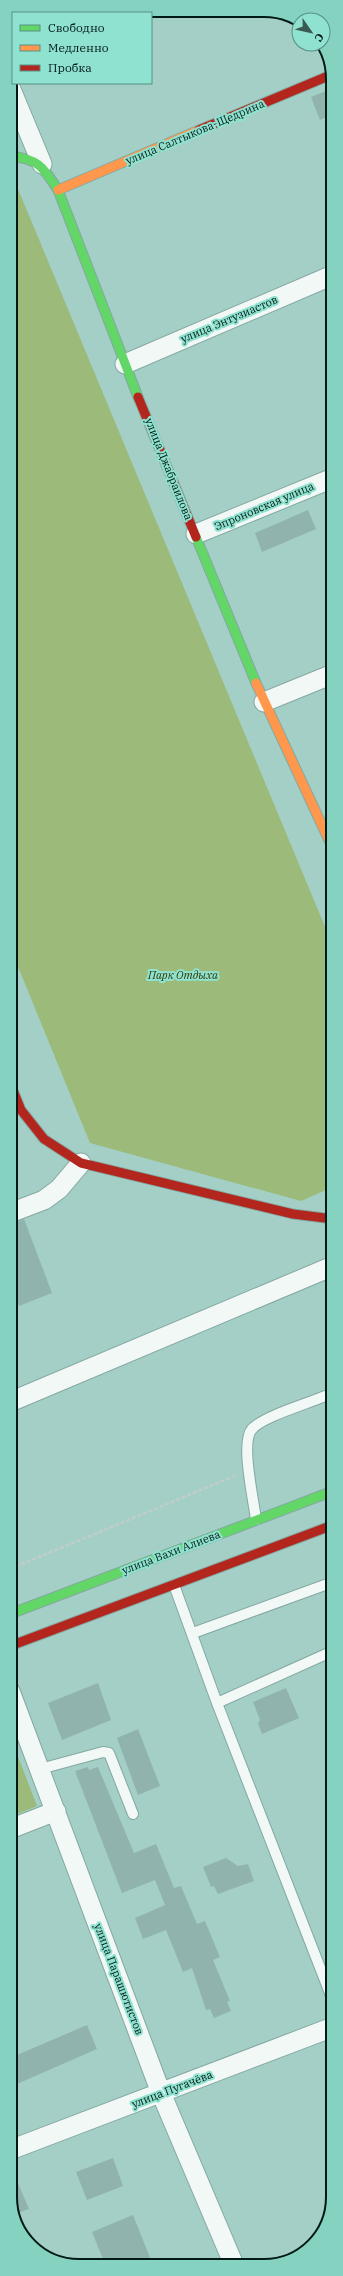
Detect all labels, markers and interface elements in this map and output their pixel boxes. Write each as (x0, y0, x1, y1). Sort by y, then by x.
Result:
legend (12, 12, 152, 84)
north arrow (291, 12, 331, 52)
text: Свободно (48, 20, 105, 35)
text: С (311, 31, 327, 45)
text: Медленно (48, 40, 109, 55)
text: Пробка (48, 60, 92, 75)
street label: улица Салтыкова-Щедрина (124, 96, 266, 168)
street label: улица Энтузиастов (179, 292, 279, 346)
street label: улица Джабраилова (142, 416, 196, 522)
street label: Эпроновская улица (212, 479, 316, 533)
park label: Парк Отдыха (147, 968, 218, 982)
street label: улица Вахи Алиева (120, 1527, 222, 1577)
street label: улица Парашютистов (91, 1921, 147, 2037)
street label: улица Пугачёва (130, 2067, 214, 2111)

